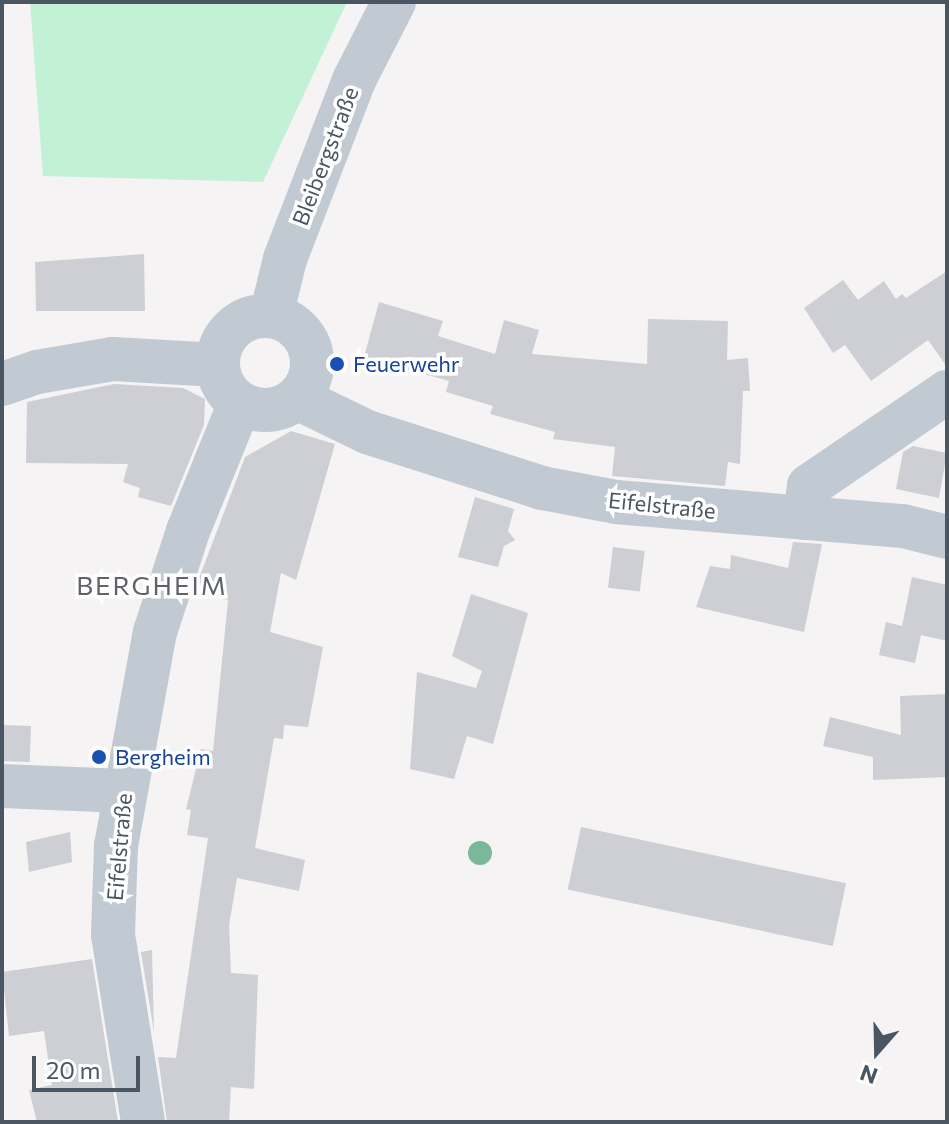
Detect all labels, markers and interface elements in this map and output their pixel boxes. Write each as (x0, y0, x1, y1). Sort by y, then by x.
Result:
street label: Bleibergstraße (286, 83, 364, 229)
place label: Feuerwehr (353, 351, 460, 377)
marker: Feuerwehr (328, 355, 346, 373)
street label: Eifelstraße (607, 486, 717, 524)
district label: BERGHEIM (76, 569, 228, 601)
place label: Bergheim (115, 744, 211, 770)
marker: Bergheim (90, 748, 108, 766)
street label: Eifelstraße (101, 792, 137, 902)
north arrow (837, 1012, 917, 1092)
scale bar (36, 1040, 144, 1090)
text: 20 m (46, 1055, 100, 1084)
text: N (856, 1060, 881, 1091)

